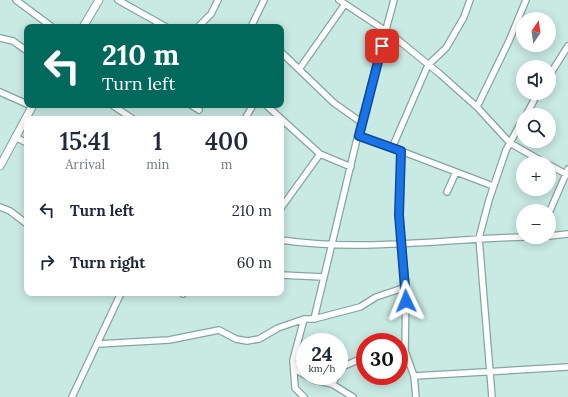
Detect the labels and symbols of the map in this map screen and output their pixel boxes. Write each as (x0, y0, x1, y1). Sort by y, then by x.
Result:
north arrow (516, 12, 556, 52)
pin (365, 29, 399, 63)
position arrow (385, 280, 427, 322)
speed limit sign: 30 (356, 333, 408, 385)

